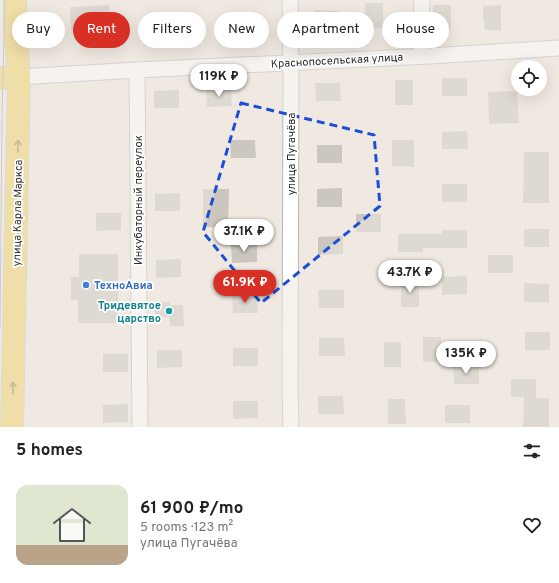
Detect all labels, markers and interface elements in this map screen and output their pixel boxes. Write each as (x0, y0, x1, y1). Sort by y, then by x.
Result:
chip: Buy (12, 12, 65, 48)
chip: Rent (73, 12, 130, 48)
chip: Filters (138, 12, 206, 48)
chip: New (214, 12, 269, 48)
chip: Apartment (277, 12, 374, 48)
chip: House (382, 12, 449, 48)
street label: Краснопосельская улица (270, 51, 404, 71)
map controls (511, 60, 547, 96)
button: locate (511, 60, 547, 96)
pin: 119K ₽ (186, 64, 252, 98)
text: 119K ₽ (199, 69, 239, 85)
street label: улица Пугачёва (285, 112, 299, 195)
street label: Инкубаторный переулок (132, 135, 146, 265)
one-way arrow (14, 140, 22, 153)
street label: улица Карла Маркса (10, 159, 26, 267)
pin: 37.1K ₽ (207, 219, 281, 253)
text: 37.1K ₽ (223, 224, 265, 240)
pin: 43.7K ₽ (373, 260, 447, 294)
text: 43.7K ₽ (387, 265, 433, 281)
pin: 61.9K ₽ (208, 270, 282, 304)
text: 61.9K ₽ (222, 275, 268, 291)
place label: ТехноАвиа (94, 279, 153, 293)
marker: ТехноАвиа (81, 280, 91, 290)
place label: Тридевятое царство (98, 299, 161, 326)
marker: Тридевятое царство (164, 306, 174, 316)
pin: 135K ₽ (433, 341, 499, 375)
text: 135K ₽ (445, 346, 487, 362)
one-way arrow (9, 382, 17, 395)
text: 5 homes (16, 440, 83, 462)
icon: filters (521, 440, 543, 462)
text: 61 900 ₽/mo (140, 498, 243, 520)
icon: home (48, 501, 96, 549)
icon: heart (521, 514, 543, 536)
text: 5 rooms · 123 m² (140, 520, 233, 536)
text: улица Пугачёва (140, 536, 238, 552)

